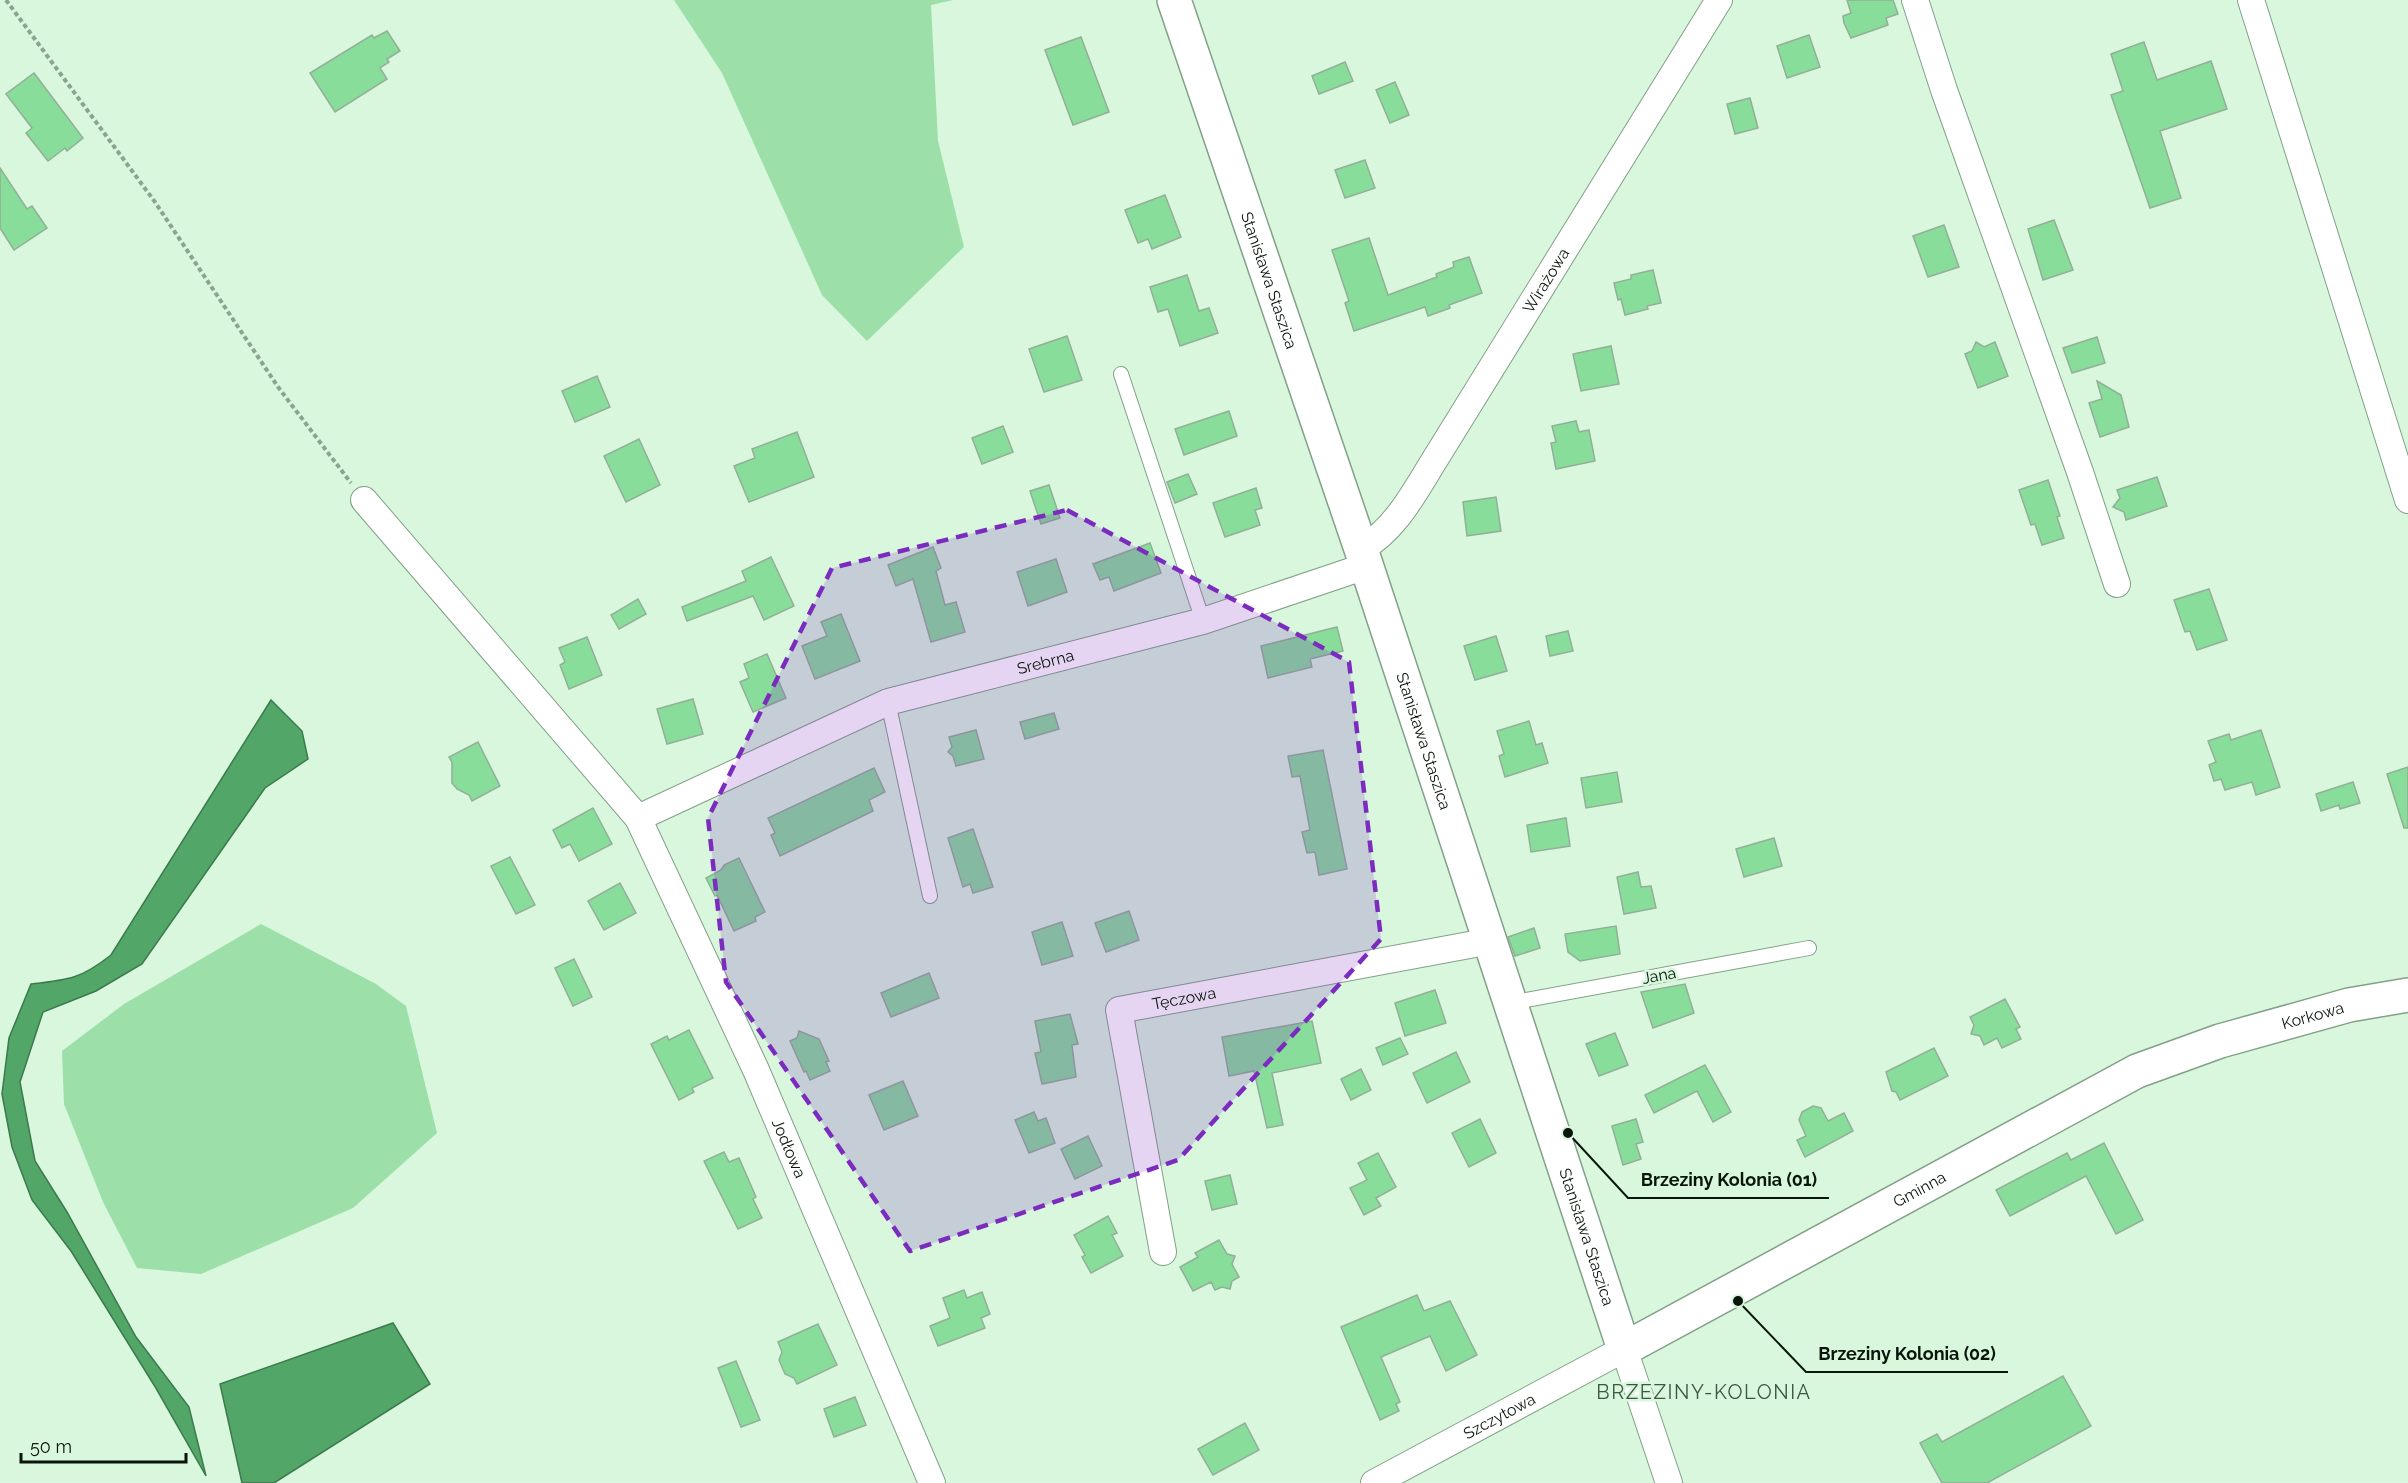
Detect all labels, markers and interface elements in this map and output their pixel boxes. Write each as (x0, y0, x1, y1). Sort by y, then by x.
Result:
street label: Stanisława Staszica (1237, 209, 1301, 351)
street label: Wirażowa (1519, 245, 1573, 317)
street label: Srebrna (1015, 646, 1076, 678)
street label: Stanisława Staszica (1392, 670, 1455, 812)
street label: Jana (1641, 963, 1678, 988)
street label: Tęczowa (1150, 983, 1218, 1014)
street label: Korkowa (2279, 998, 2346, 1033)
street label: Jodłowa (768, 1116, 810, 1181)
callout: Brzeziny Kolonia (01) (1628, 1162, 1829, 1198)
street label: Stanisława Staszica (1555, 1166, 1618, 1308)
street label: Gminna (1890, 1167, 1949, 1211)
text: Brzeziny Kolonia (01) (1641, 1169, 1817, 1190)
callout: Brzeziny Kolonia (02) (1806, 1336, 2008, 1372)
text: Brzeziny Kolonia (02) (1818, 1343, 1996, 1364)
district label: BRZEZINY-KOLONIA (1596, 1380, 1812, 1404)
street label: Szczytowa (1460, 1389, 1539, 1443)
scale bar (21, 1426, 186, 1464)
text: 50 m (30, 1436, 72, 1457)

